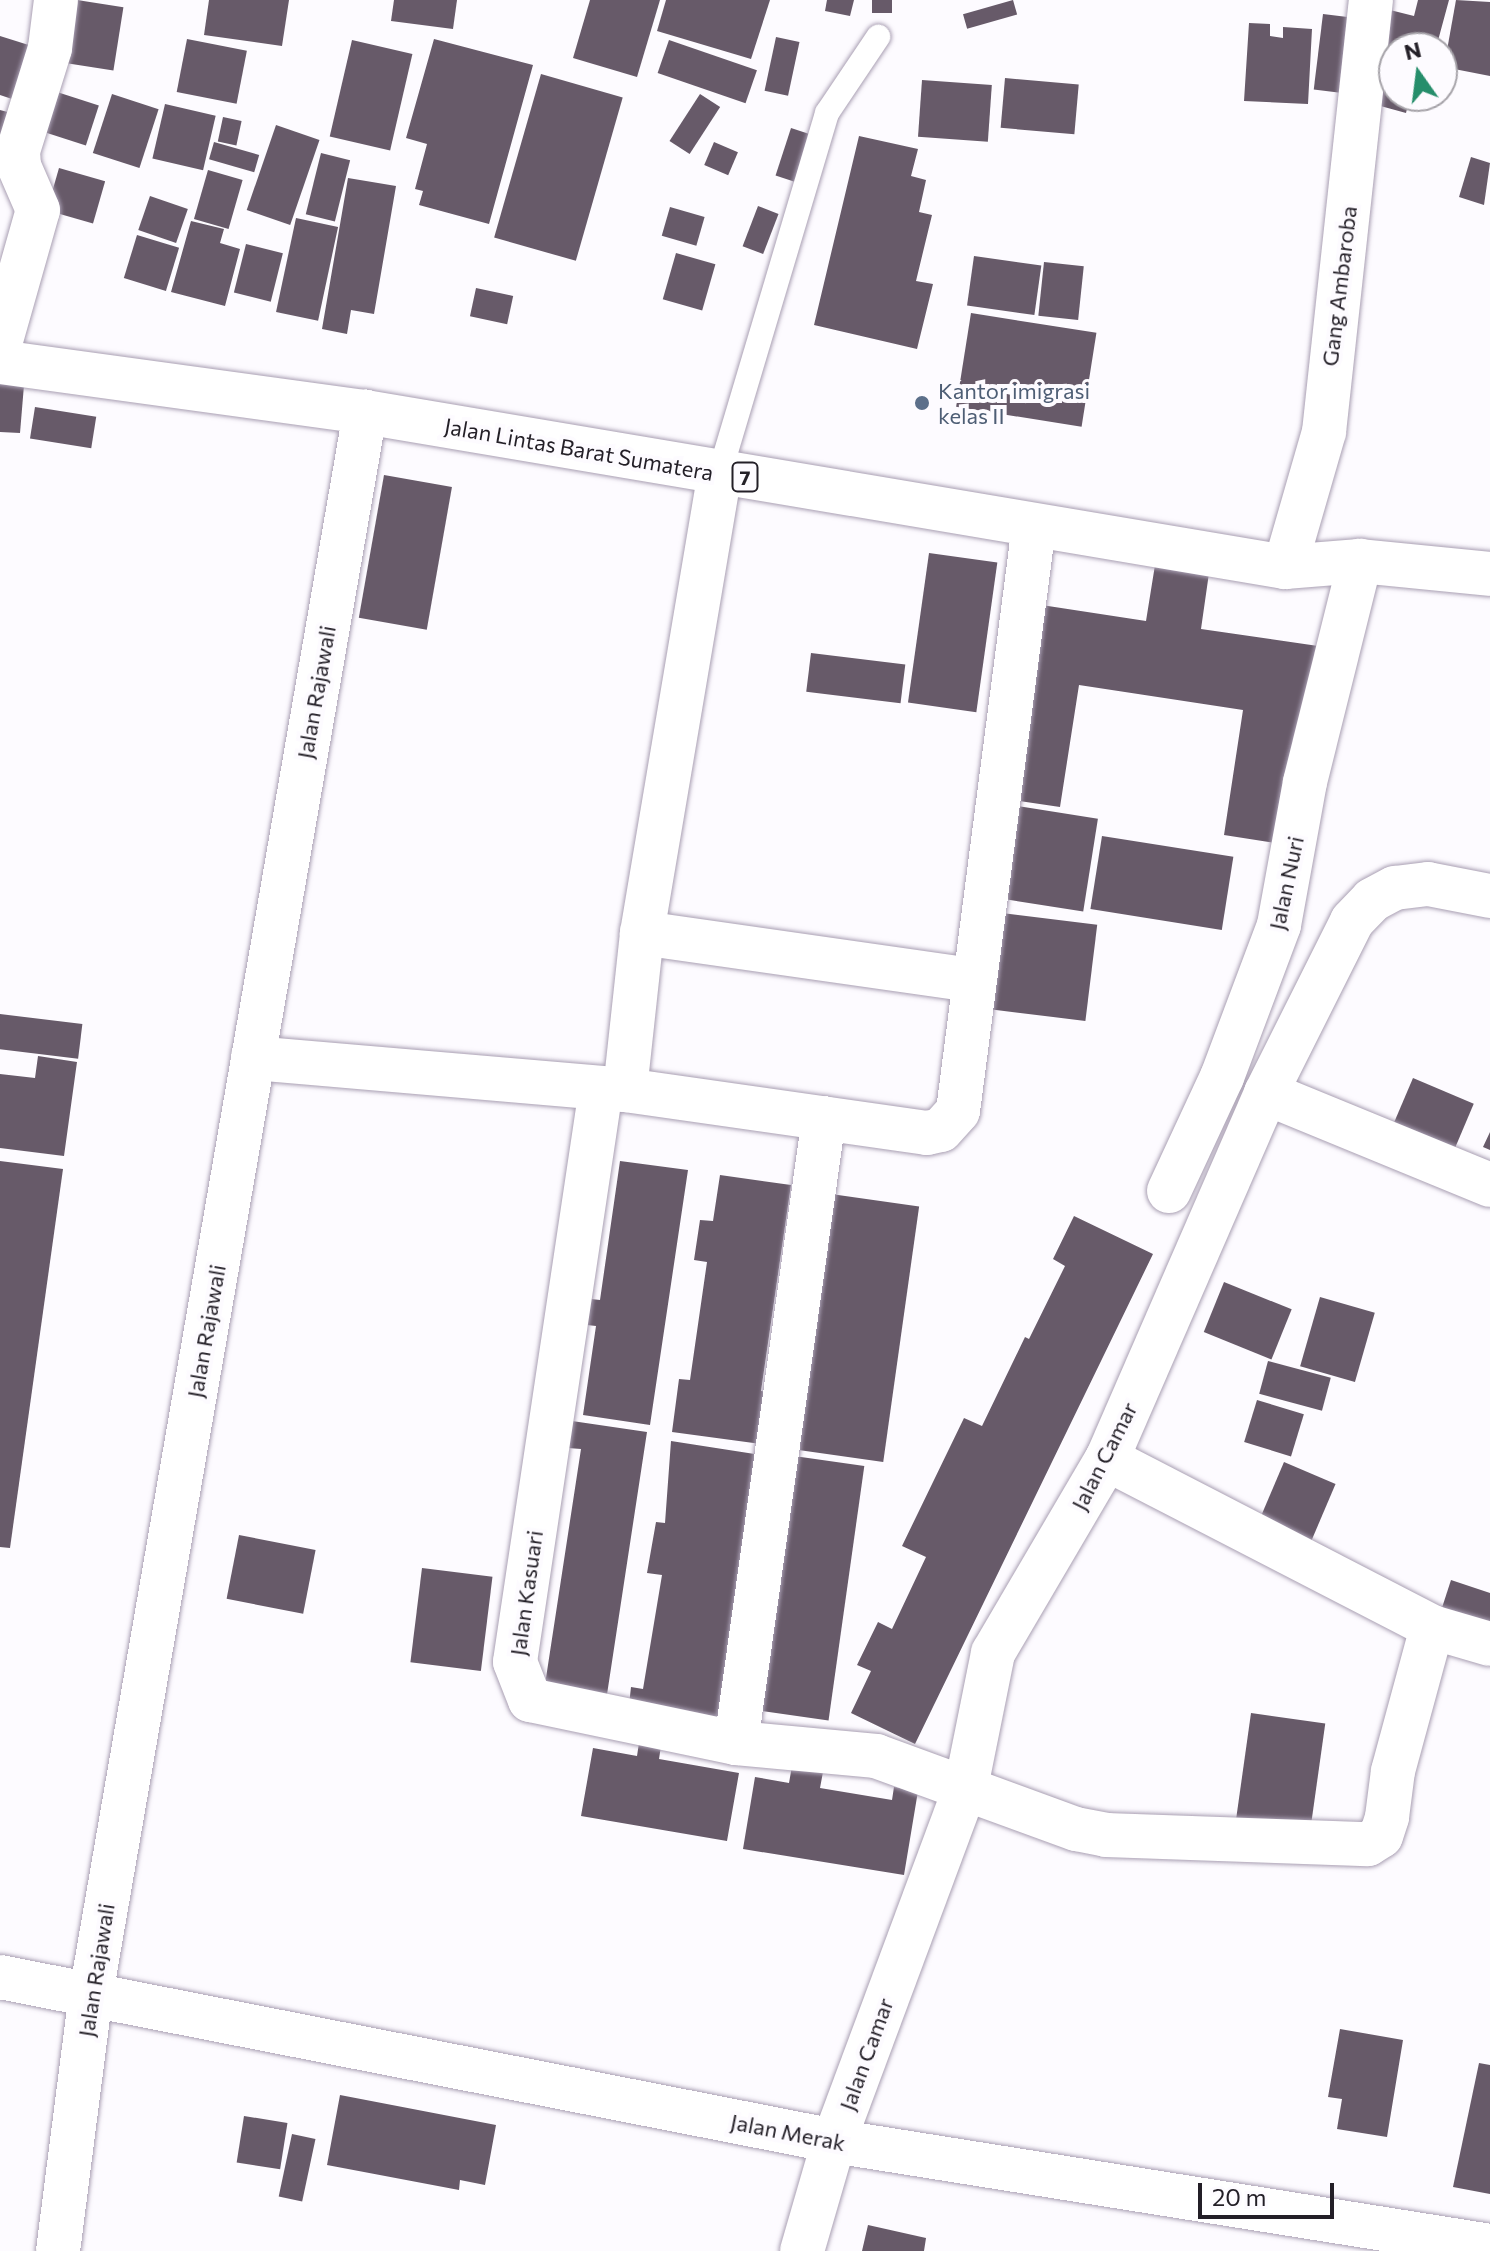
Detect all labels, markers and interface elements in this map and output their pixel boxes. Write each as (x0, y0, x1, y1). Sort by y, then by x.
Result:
north arrow (1378, 32, 1458, 112)
text: N (1401, 35, 1424, 65)
street label: Gang Ambaroba (1316, 204, 1362, 368)
place label: Kantor imigrasi kelas II (938, 377, 1090, 428)
marker: Kantor imigrasi kelas II (913, 394, 931, 412)
street label: Jalan Lintas Barat Sumatera (442, 412, 716, 486)
road number: 7 (731, 461, 759, 493)
street label: Jalan Rajawali (291, 623, 341, 761)
street label: Jalan Nuri (1263, 834, 1309, 932)
street label: Jalan Rajawali (181, 1262, 231, 1400)
street label: Jalan Camar (1065, 1397, 1143, 1515)
street label: Jalan Kasuari (504, 1529, 548, 1657)
street label: Jalan Rajawali (72, 1901, 120, 2039)
street label: Jalan Camar (833, 1994, 899, 2114)
street label: Jalan Merak (728, 2108, 848, 2156)
scale bar (1202, 2167, 1338, 2217)
text: 20 m (1212, 2182, 1266, 2211)

